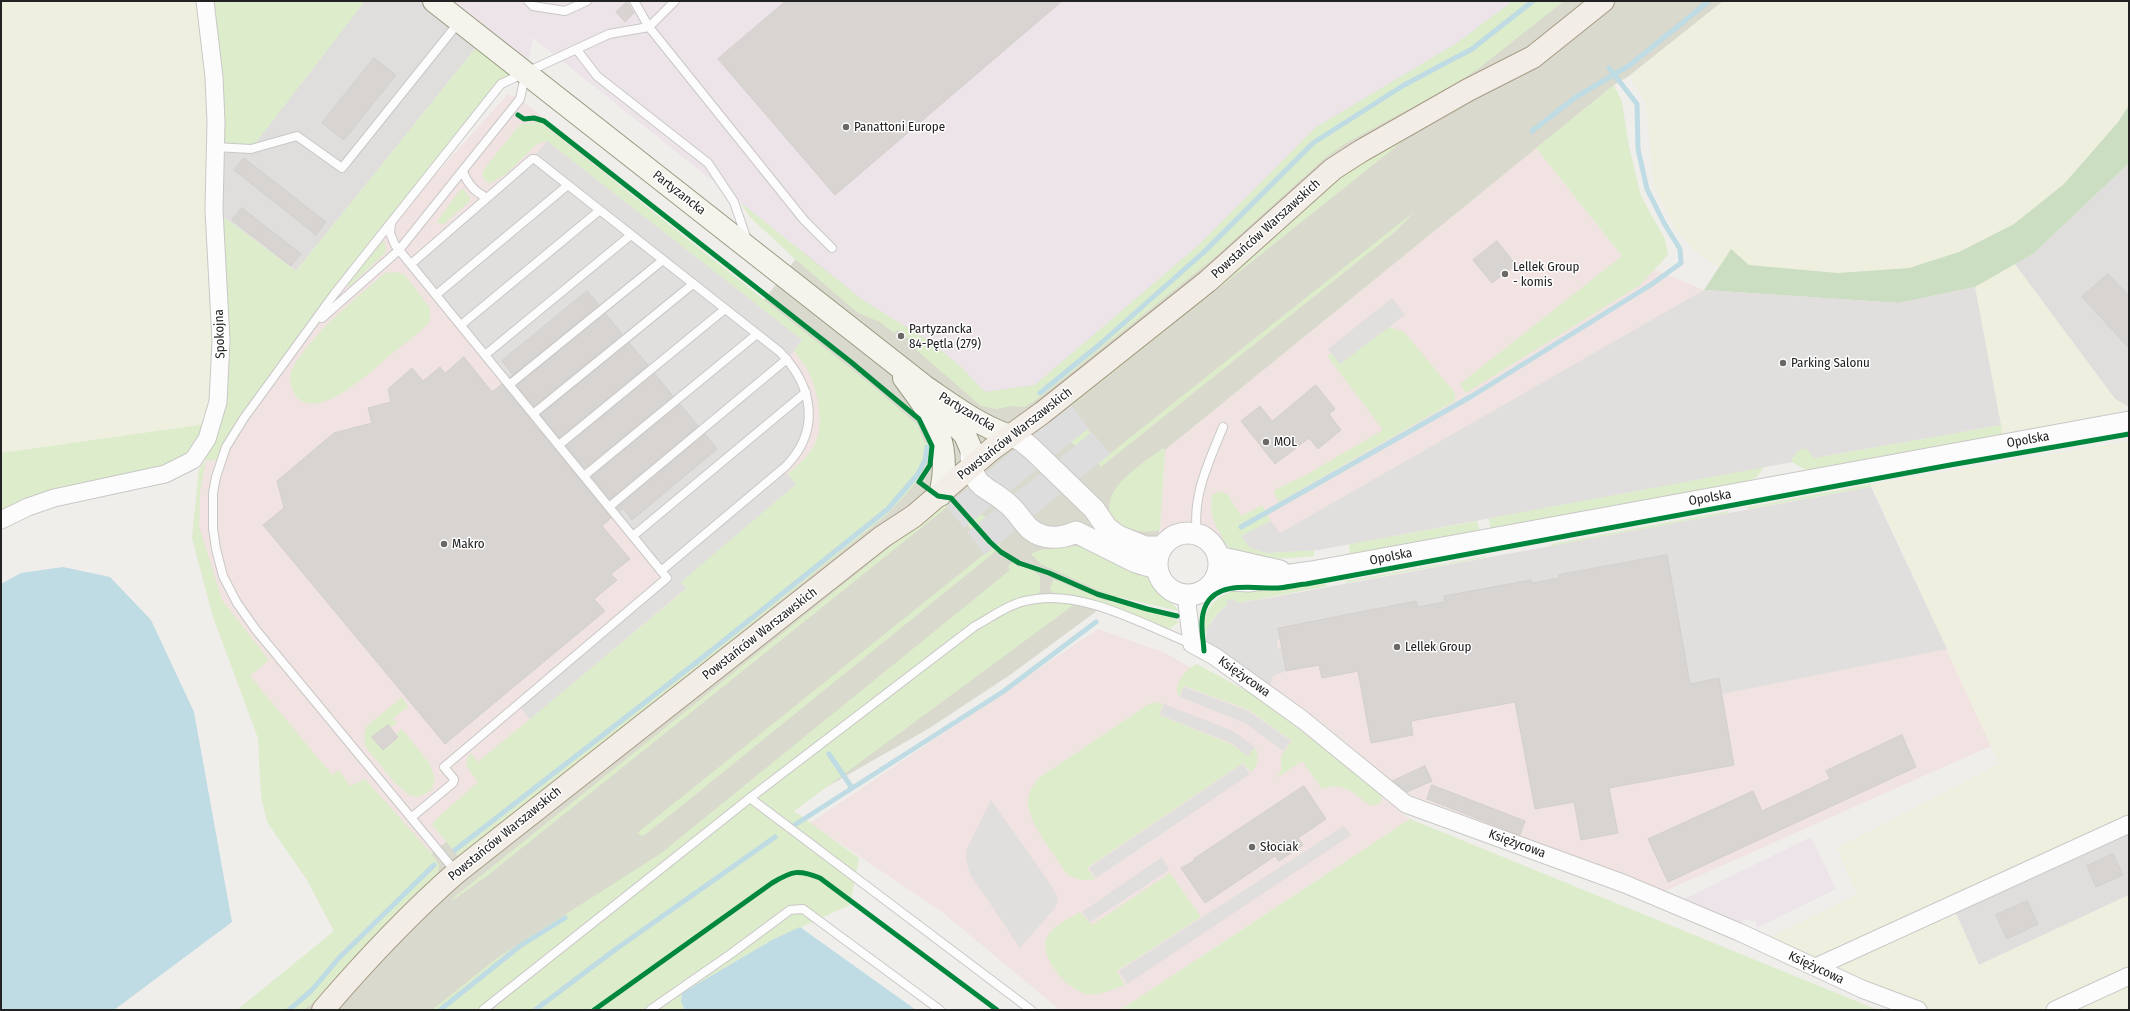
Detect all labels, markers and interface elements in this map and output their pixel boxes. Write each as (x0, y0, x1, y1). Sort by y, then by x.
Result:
place label: Panattoni Europe (854, 119, 945, 135)
marker: Panattoni Europe (841, 122, 851, 132)
street label: Partyzancka (649, 167, 709, 219)
street label: Powstańców Warszawskich (1208, 176, 1324, 282)
place label: Lellek Group - komis (1513, 259, 1579, 290)
marker: Lellek Group - komis (1500, 269, 1510, 279)
street label: Spokojna (211, 309, 229, 359)
place label: Partyzancka 84-Pętla (279) (909, 321, 981, 352)
marker: Partyzancka 84-Pętla (279) (896, 331, 906, 341)
place label: Parking Salonu (1791, 355, 1870, 371)
marker: Parking Salonu (1778, 358, 1788, 368)
street label: Powstańców Warszawskich (955, 384, 1075, 484)
street label: Partyzancka (936, 389, 998, 435)
street label: Opolska (2005, 429, 2051, 451)
place label: MOL (1274, 434, 1297, 450)
marker: MOL (1261, 437, 1271, 447)
street label: Opolska (1687, 487, 1733, 509)
place label: Makro (452, 536, 485, 552)
marker: Makro (439, 539, 449, 549)
street label: Opolska (1368, 545, 1414, 569)
street label: Powstańców Warszawskich (700, 584, 820, 684)
place label: Lellek Group (1405, 639, 1471, 655)
marker: Lellek Group (1392, 642, 1402, 652)
street label: Księżycowa (1215, 653, 1273, 701)
street label: Powstańców Warszawskich (445, 784, 565, 884)
street label: Księżycowa (1486, 826, 1548, 862)
place label: Słociak (1260, 839, 1298, 855)
marker: Słociak (1247, 842, 1257, 852)
street label: Księżycowa (1786, 948, 1846, 988)

